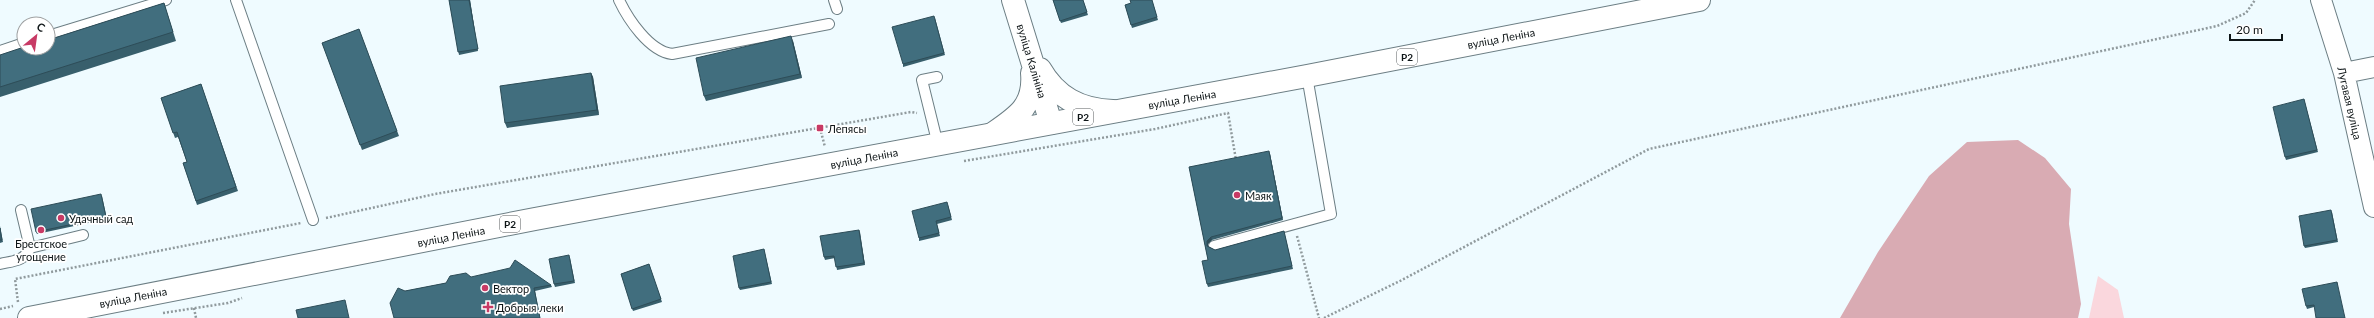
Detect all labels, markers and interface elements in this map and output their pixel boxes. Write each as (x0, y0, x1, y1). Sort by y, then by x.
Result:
north arrow (16, 16, 56, 56)
scale bar (2230, 16, 2282, 42)
text: С (35, 19, 48, 35)
street label: вуліца Калініна (1015, 22, 1049, 100)
text: 20 m (2236, 22, 2263, 37)
street label: вуліца Леніна (1466, 25, 1536, 51)
road number: Р2 (1397, 49, 1417, 65)
street label: Лугавая вуліца (2335, 64, 2365, 141)
street label: вуліца Леніна (1147, 87, 1217, 111)
road number: Р2 (1073, 109, 1093, 125)
place label: Лепясы (827, 122, 866, 135)
marker: Лепясы (815, 123, 825, 133)
street label: вуліца Леніна (829, 145, 899, 171)
place label: Маяк (1245, 189, 1272, 202)
marker: Маяк (1232, 190, 1242, 200)
place label: Удачный сад (69, 212, 133, 225)
marker: Удачный сад (56, 213, 66, 223)
road number: Р2 (500, 216, 520, 232)
street label: вуліца Леніна (416, 223, 486, 249)
marker: Брестское угощение (36, 225, 46, 235)
place label: Брестское угощение (15, 237, 67, 263)
place label: Вектор (493, 282, 529, 295)
marker: Вектор (480, 283, 490, 293)
street label: вуліца Леніна (98, 284, 168, 310)
place label: Добрыя леки (496, 301, 564, 314)
marker: Добрыя леки (483, 302, 493, 312)

